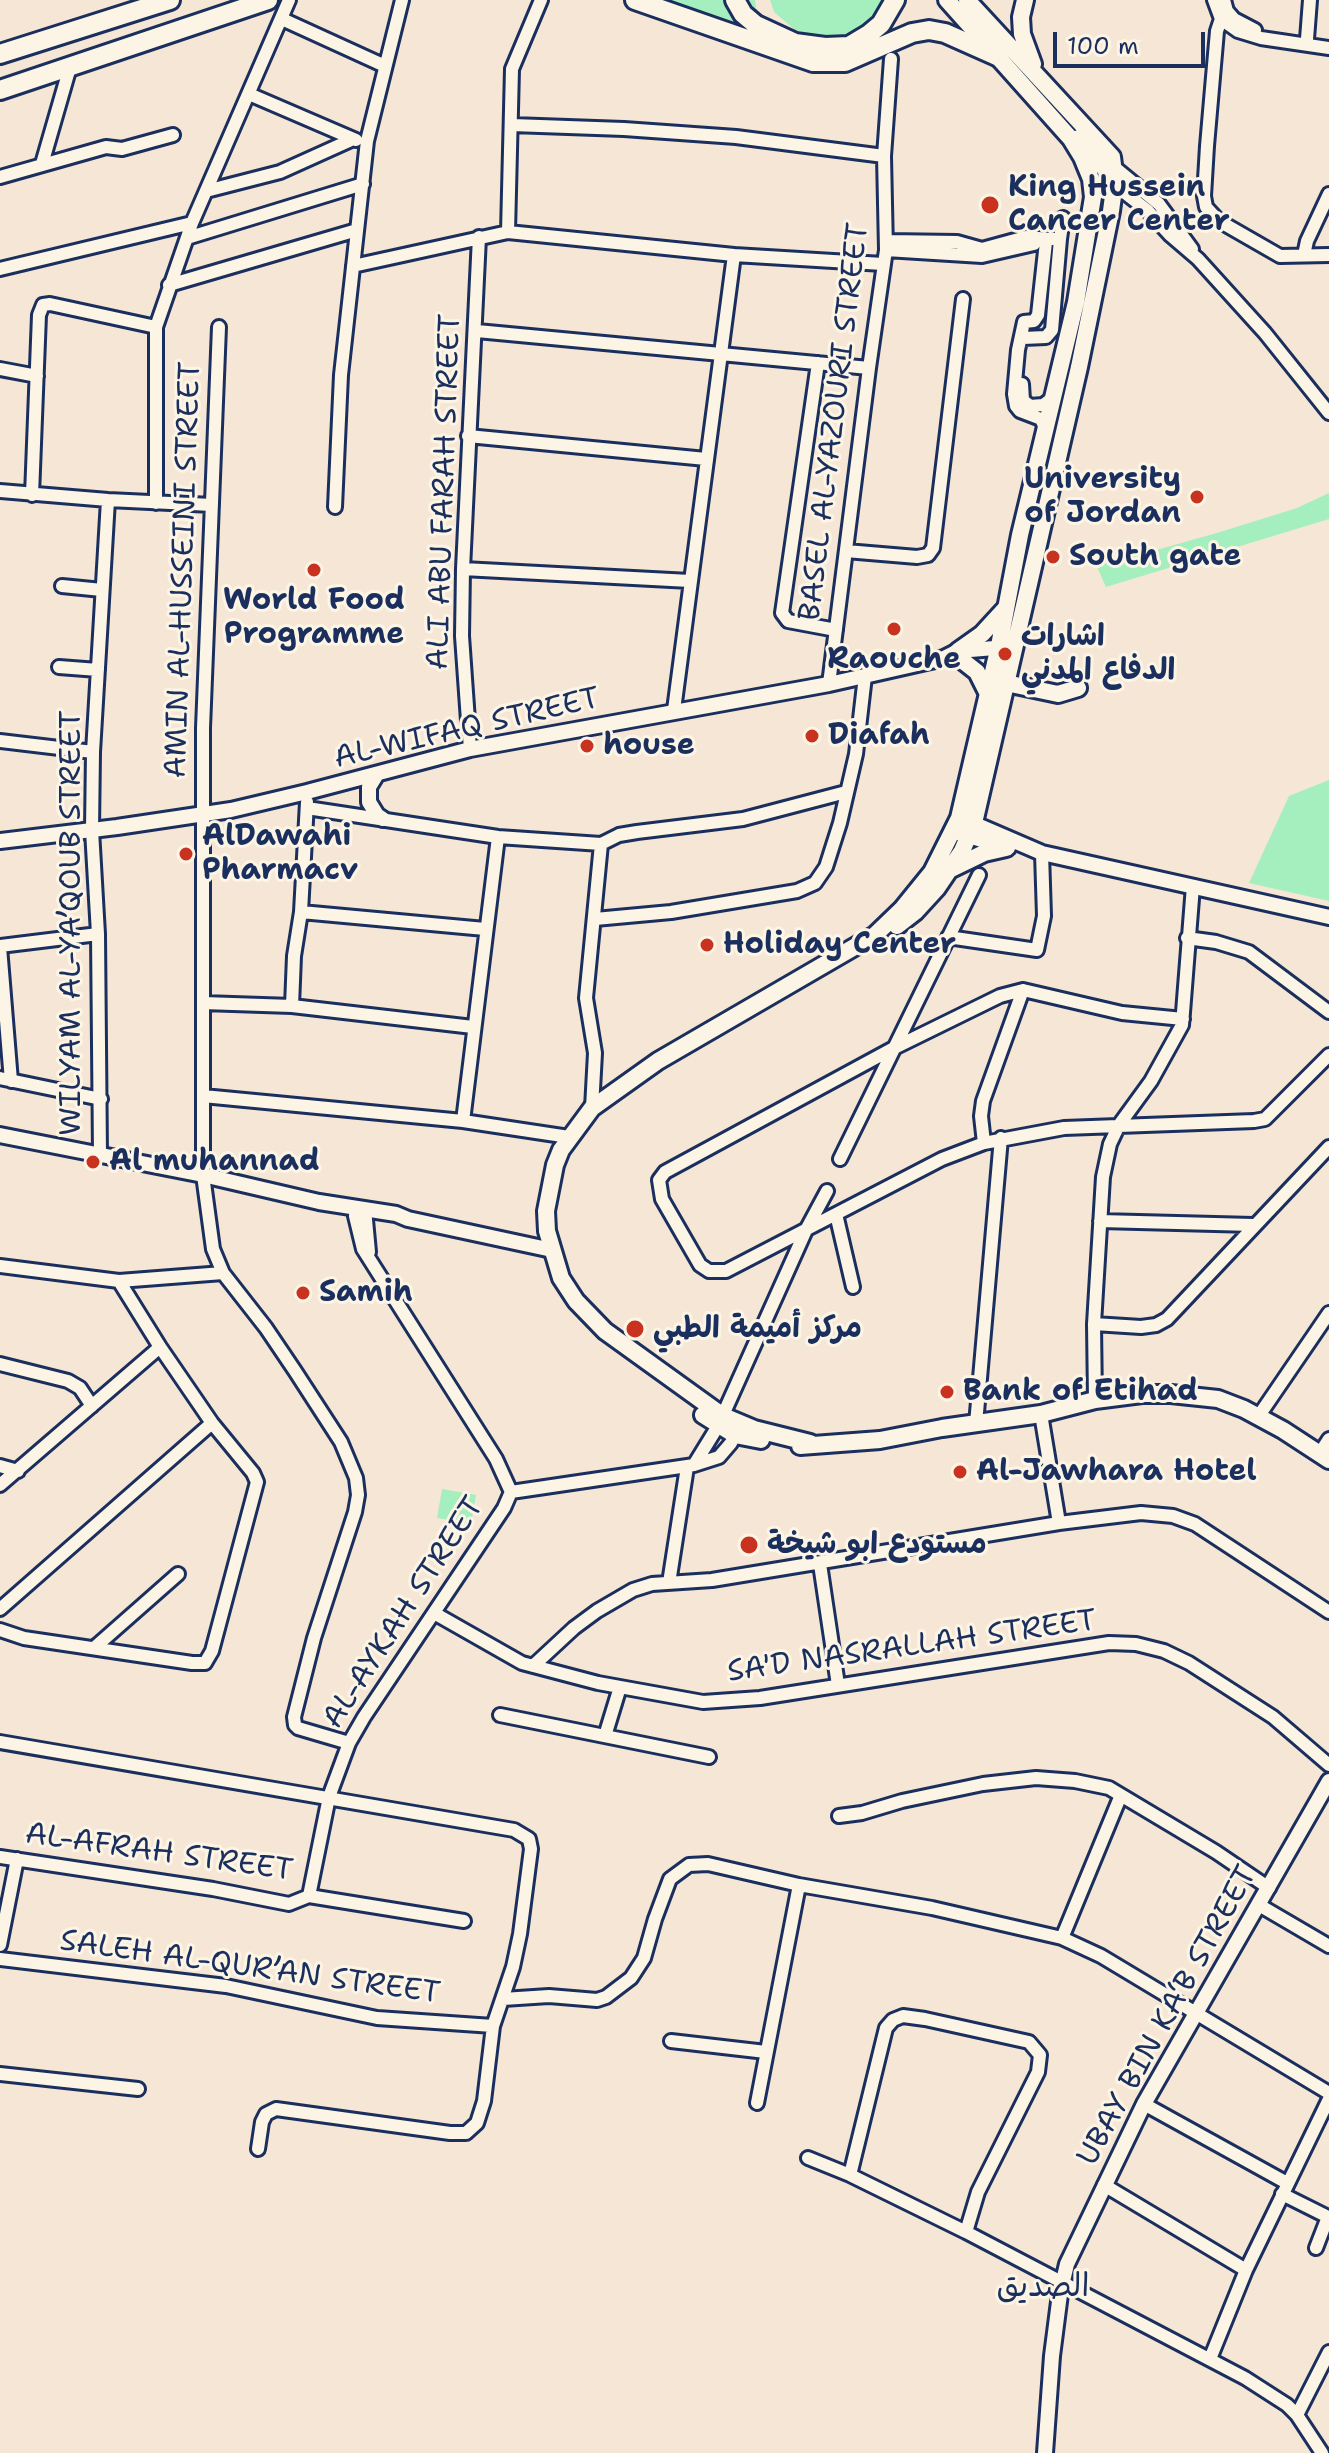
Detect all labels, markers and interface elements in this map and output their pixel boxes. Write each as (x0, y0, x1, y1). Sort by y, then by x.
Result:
scale bar (1057, 16, 1209, 66)
text: 100 m (1067, 30, 1139, 62)
place label: King Hussein Cancer Center (1008, 170, 1230, 240)
marker: King Hussein Cancer Center (979, 194, 1001, 216)
street label: BASEL AL-YAZOURI STREET (793, 221, 877, 623)
street label: ALI ABU FARAH STREET (421, 313, 469, 671)
street label: AMIN AL-HUSSEINI STREET (159, 361, 209, 779)
place label: University of Jordan (1024, 462, 1181, 532)
marker: University of Jordan (1188, 488, 1206, 506)
place label: South gate (1069, 539, 1242, 575)
marker: South gate (1044, 548, 1062, 566)
marker: World Food Programme (305, 561, 323, 579)
place label: World Food Programme (223, 583, 405, 654)
place label: اشارات الدفاع المدني (1021, 619, 1175, 690)
marker: Raouche (885, 620, 903, 638)
place label: Raouche (827, 642, 961, 678)
marker: اشارات الدفاع المدني (996, 645, 1014, 663)
street label: AL-WIFAQ STREET (331, 681, 603, 777)
street label: WILYAM AL-YA’QOUB STREET (54, 710, 90, 1136)
place label: Diafah (828, 718, 930, 754)
marker: Diafah (803, 727, 821, 745)
place label: house (603, 728, 695, 764)
marker: house (578, 737, 596, 755)
place label: AlDawahi Pharmacv (202, 819, 358, 890)
marker: AlDawahi Pharmacv (177, 845, 195, 863)
place label: Holiday Center (723, 927, 956, 963)
marker: Holiday Center (698, 936, 716, 954)
place label: Al muhannad (109, 1144, 320, 1180)
marker: Al muhannad (84, 1153, 102, 1171)
place label: Samih (319, 1275, 413, 1311)
marker: Samih (294, 1284, 312, 1302)
place label: مركز أميمة الطبي (653, 1311, 862, 1347)
marker: مركز أميمة الطبي (624, 1318, 646, 1340)
place label: Bank of Etihad (963, 1374, 1198, 1410)
marker: Bank of Etihad (938, 1383, 956, 1401)
place label: Al-Jawhara Hotel (976, 1454, 1257, 1490)
marker: Al-Jawhara Hotel (951, 1463, 969, 1481)
street label: AL-AYKAH STREET (316, 1491, 492, 1735)
place label: مستودع ابو شيخة (767, 1527, 987, 1563)
marker: مستودع ابو شيخة (738, 1534, 760, 1556)
street label: SA'D NASRALLAH STREET (725, 1603, 1099, 1691)
street label: AL-AFRAH STREET (23, 1816, 295, 1890)
street label: UBAY BIN KA‘B STREET (1071, 1860, 1265, 2172)
street label: SALEH AL-QUR’AN STREET (58, 1923, 442, 2013)
district label: الصديق (997, 2269, 1089, 2307)

